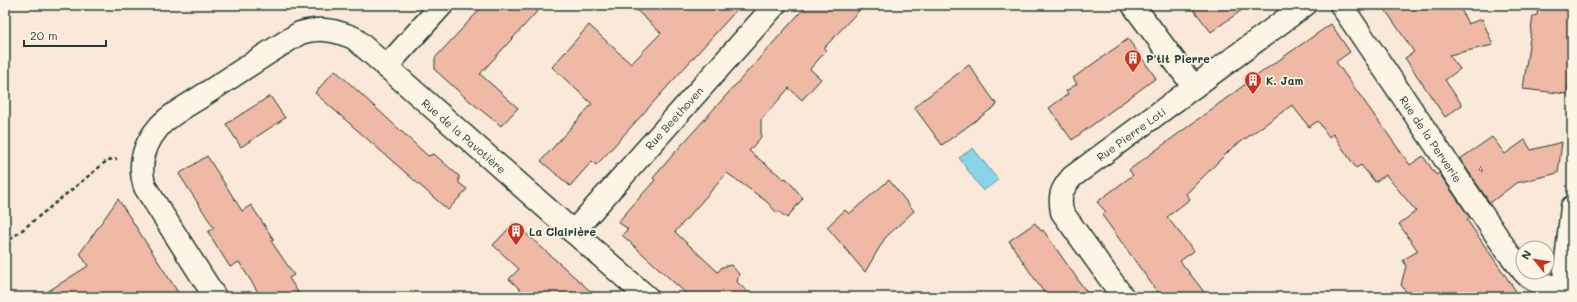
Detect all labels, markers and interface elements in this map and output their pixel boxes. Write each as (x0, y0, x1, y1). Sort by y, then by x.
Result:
scale bar (24, 22, 106, 48)
text: 20 m (30, 27, 58, 43)
building icon: P'tit Pierre (1123, 48, 1143, 73)
place label: P'tit Pierre (1146, 51, 1210, 66)
building icon: K. Jam (1243, 70, 1263, 95)
place label: K. Jam (1266, 73, 1304, 88)
street label: Rue Beethoven (642, 83, 706, 153)
street label: Rue de la Perverie (1396, 93, 1466, 185)
street label: Rue de la Pavotière (419, 95, 509, 177)
street label: Rue Pierre Loti (1093, 104, 1169, 164)
house number: 4 (1478, 164, 1484, 175)
building icon: La Clairière (506, 221, 526, 246)
place label: La Clairière (529, 224, 596, 239)
north arrow (1515, 240, 1555, 280)
text: N (1517, 247, 1534, 262)

